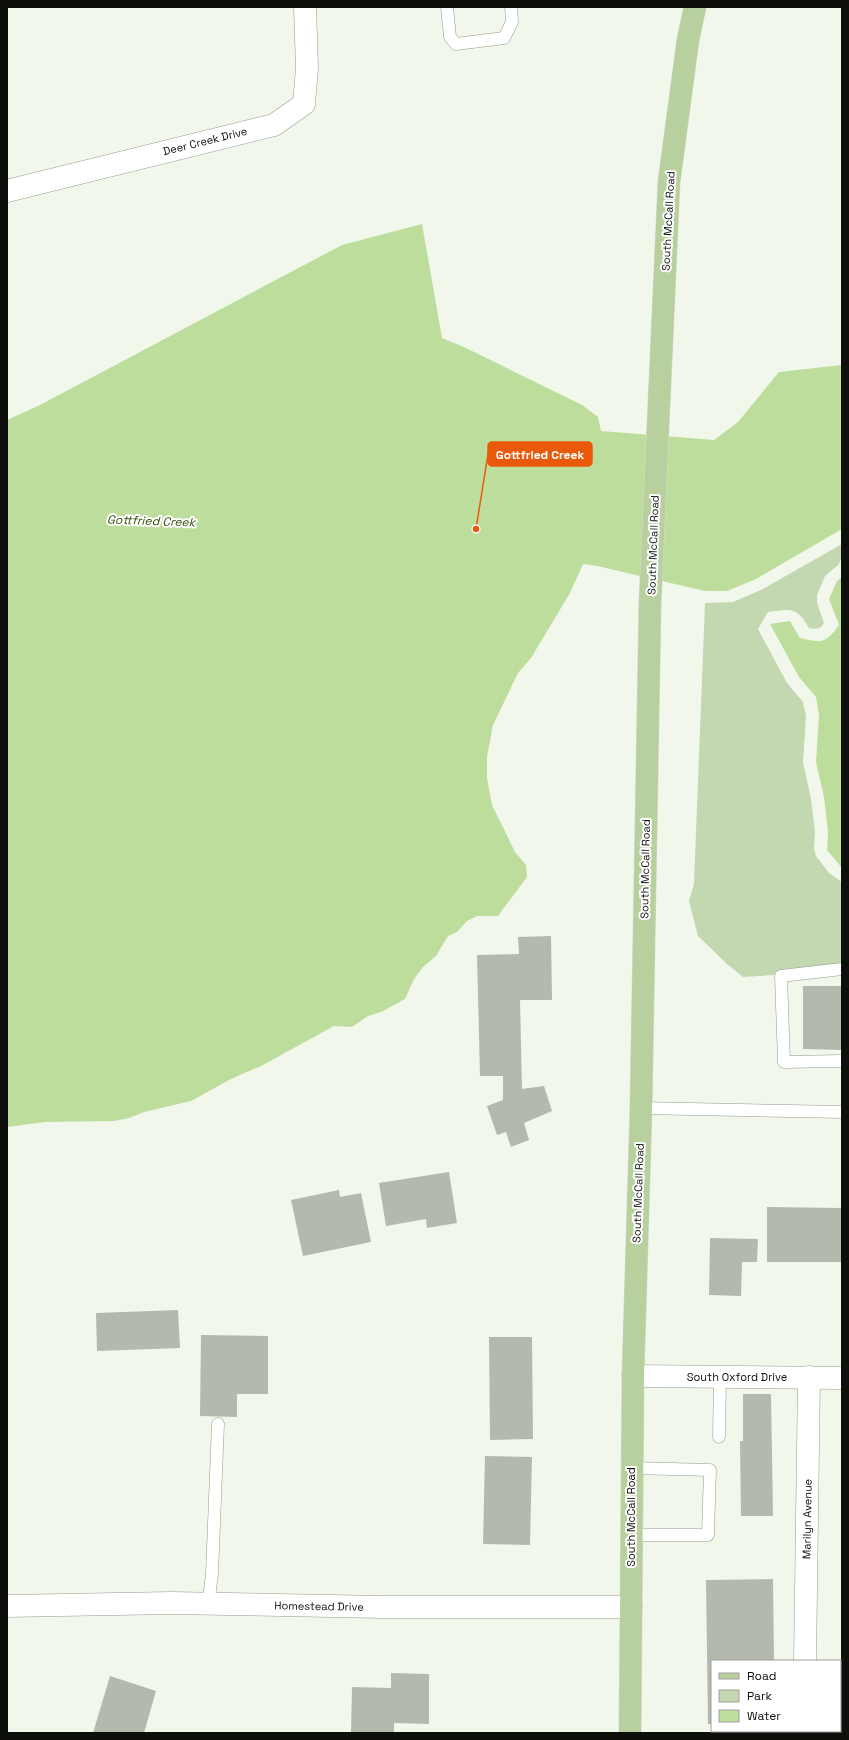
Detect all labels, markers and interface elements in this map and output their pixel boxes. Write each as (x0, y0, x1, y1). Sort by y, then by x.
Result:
street label: Deer Creek Drive (161, 124, 249, 158)
street label: South McCall Road (658, 171, 678, 271)
callout: Gottfried Creek (488, 442, 592, 466)
text: Gottfried Creek (496, 447, 584, 463)
street label: South McCall Road (644, 495, 662, 595)
water label: Gottfried Creek (107, 511, 197, 531)
street label: South McCall Road (637, 819, 653, 919)
street label: South McCall Road (629, 1143, 647, 1243)
street label: South Oxford Drive (687, 1370, 787, 1384)
street label: South McCall Road (624, 1467, 638, 1567)
street label: Marilyn Avenue (799, 1479, 815, 1559)
street label: Homestead Drive (274, 1598, 364, 1614)
legend (711, 1660, 841, 1732)
text: Road (747, 1668, 776, 1684)
text: Park (747, 1688, 772, 1704)
text: Water (747, 1708, 781, 1724)

